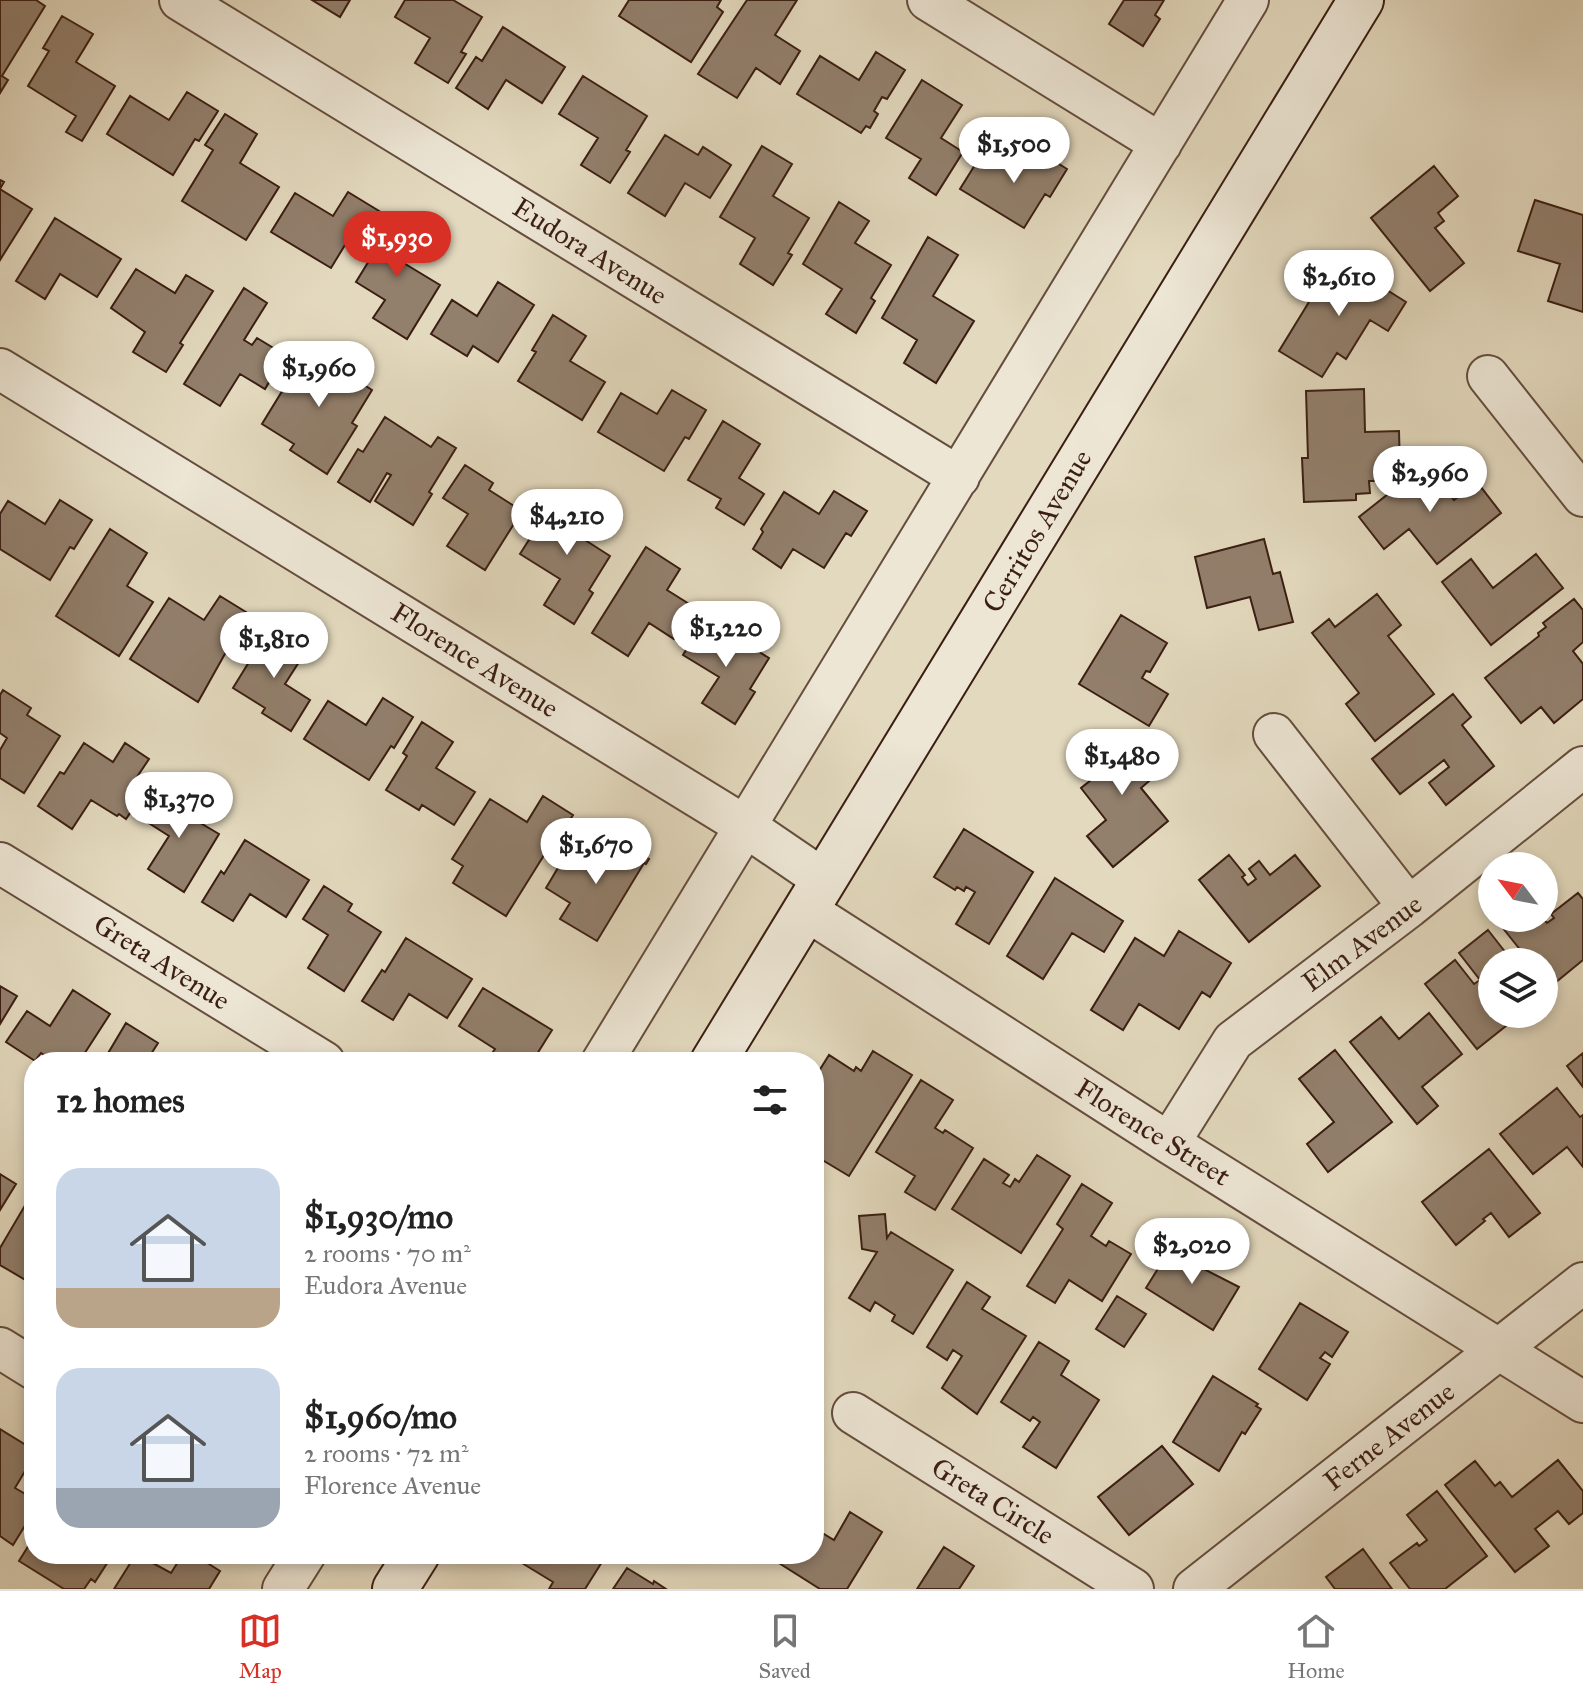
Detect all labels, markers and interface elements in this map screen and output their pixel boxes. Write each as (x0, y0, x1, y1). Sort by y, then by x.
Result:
pin: $1,500 (949, 117, 1079, 185)
text: $1,500 (977, 127, 1051, 159)
street label: Eudora Avenue (506, 190, 674, 312)
pin: $1,930 (332, 211, 462, 279)
text: $1,930 (361, 221, 433, 253)
pin: $2,610 (1274, 250, 1404, 318)
text: $2,610 (1302, 260, 1376, 292)
pin: $1,960 (254, 341, 384, 409)
text: $1,960 (282, 351, 356, 383)
street label: Cerritos Avenue (975, 443, 1099, 619)
pin: $2,960 (1365, 446, 1495, 514)
text: $2,960 (1391, 456, 1469, 488)
pin: $4,210 (502, 489, 632, 557)
text: $4,210 (529, 499, 605, 531)
street label: Florence Avenue (385, 595, 565, 725)
pin: $1,220 (661, 601, 791, 669)
text: $1,220 (689, 611, 763, 643)
pin: $1,810 (209, 612, 339, 680)
text: $1,810 (238, 622, 310, 654)
pin: $1,480 (1057, 729, 1187, 797)
text: $1,480 (1084, 739, 1160, 771)
pin: $1,370 (114, 772, 244, 840)
text: $1,370 (143, 782, 215, 814)
pin: $1,670 (531, 818, 661, 886)
text: $1,670 (559, 828, 633, 860)
north arrow (1478, 852, 1558, 932)
map controls (1478, 852, 1558, 1028)
street label: Elm Avenue (1295, 887, 1429, 999)
street label: Greta Avenue (87, 906, 237, 1018)
button: layers (1478, 948, 1558, 1028)
street label: Florence Street (1069, 1070, 1237, 1194)
icon: filters (748, 1078, 792, 1122)
text: 12 homes (56, 1080, 185, 1121)
text: $1,930/mo (304, 1196, 453, 1237)
icon: home (120, 1200, 216, 1296)
pin: $2,020 (1127, 1218, 1257, 1286)
text: $2,020 (1153, 1228, 1231, 1260)
text: 2 rooms · 70 m² (304, 1237, 471, 1269)
text: Eudora Avenue (304, 1269, 467, 1301)
street label: Ferne Avenue (1316, 1374, 1462, 1498)
text: $1,960/mo (304, 1396, 457, 1437)
icon: home (120, 1400, 216, 1496)
text: 2 rooms · 72 m² (304, 1437, 468, 1469)
street label: Greta Circle (925, 1450, 1061, 1552)
text: Florence Avenue (304, 1469, 481, 1501)
tab: Map (238, 1609, 282, 1684)
tab: Saved (759, 1609, 811, 1684)
tab: Home (1287, 1609, 1345, 1684)

